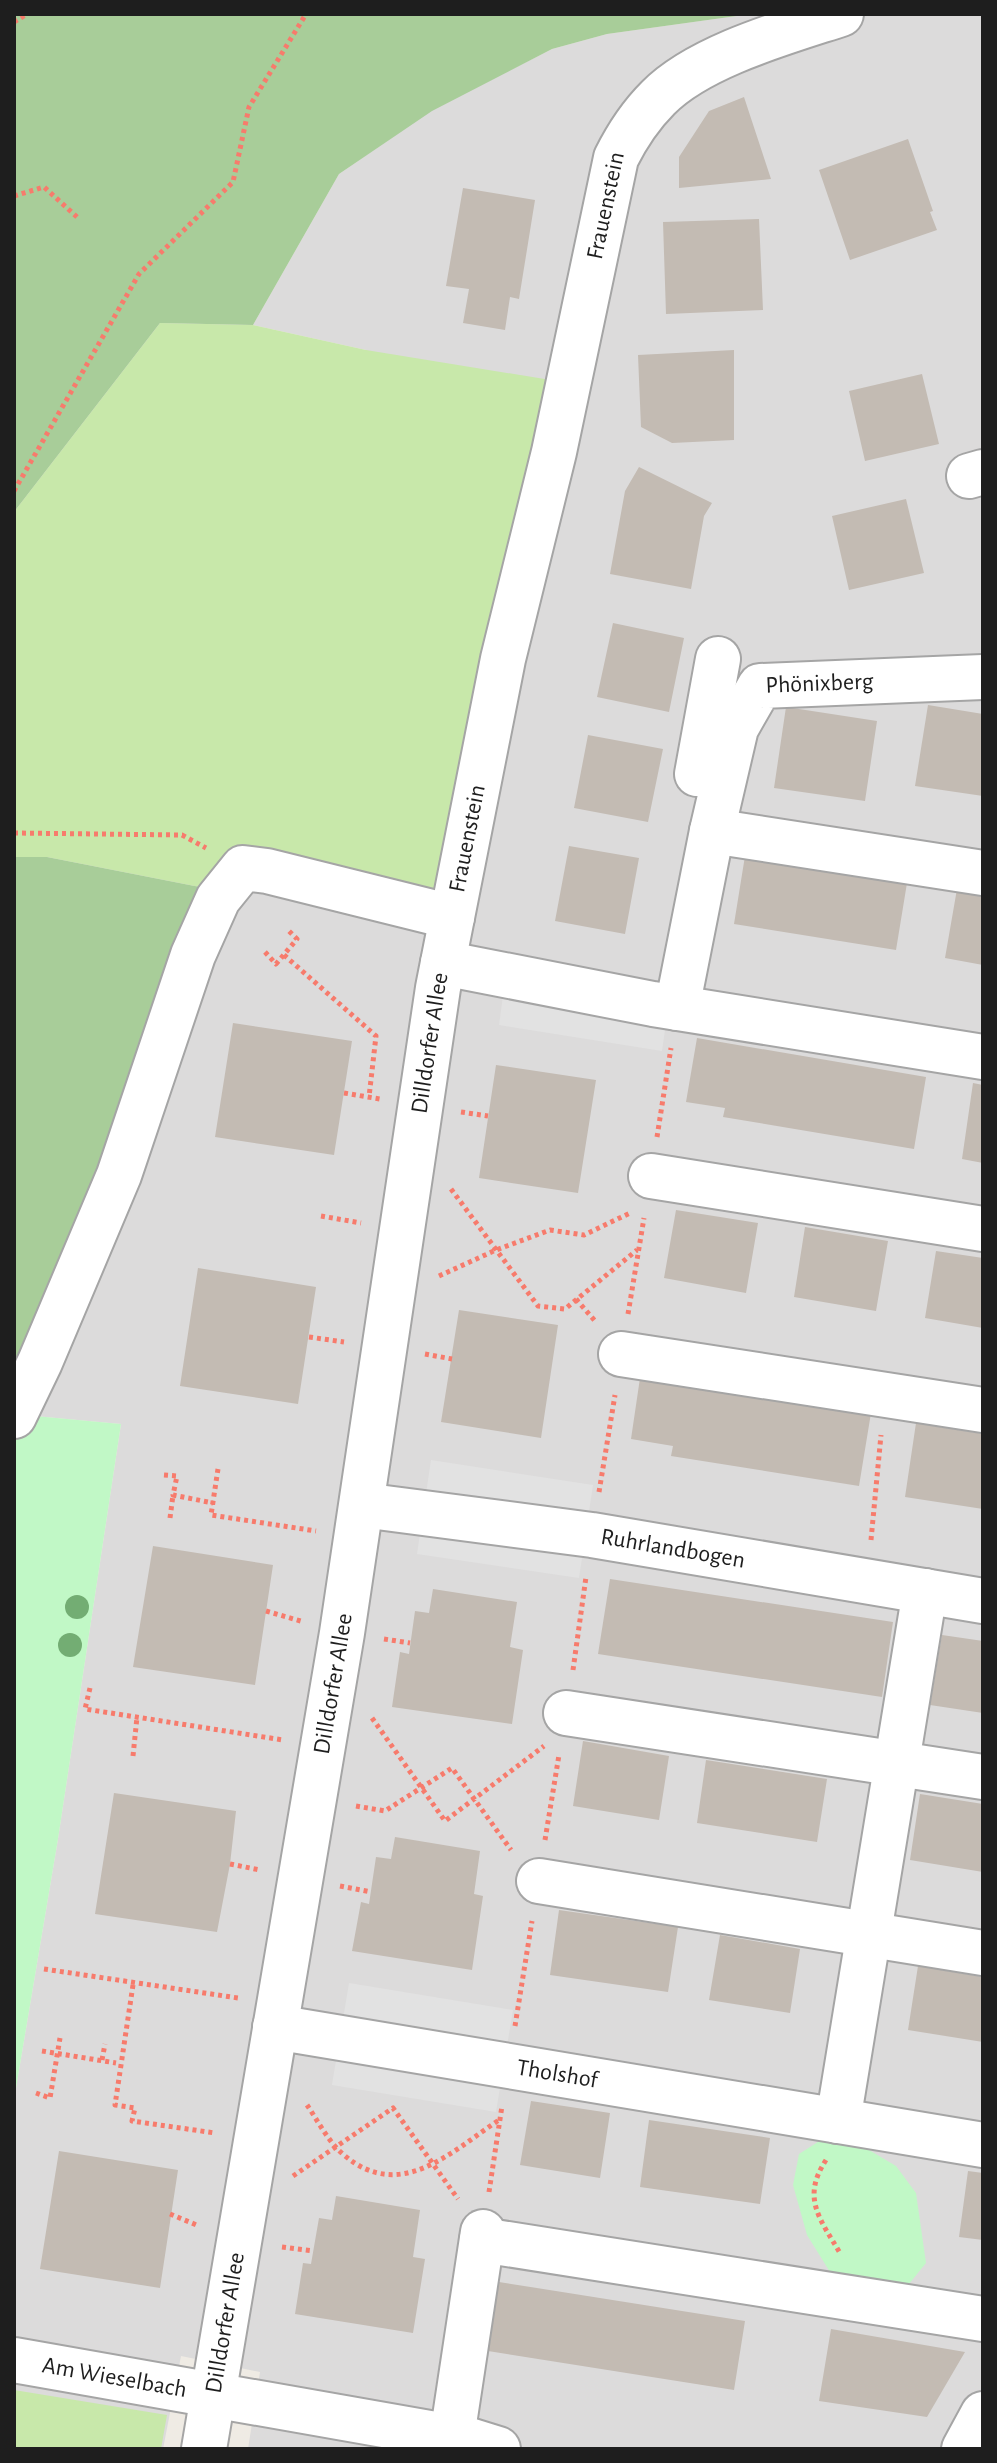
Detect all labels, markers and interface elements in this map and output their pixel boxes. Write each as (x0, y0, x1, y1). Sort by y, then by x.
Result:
street label: Frauenstein (583, 150, 629, 262)
street label: Phönixberg (765, 669, 874, 698)
street label: Frauenstein (445, 783, 490, 895)
street label: Dilldorfer Allee (407, 970, 453, 1115)
street label: Ruhrlandbogen (599, 1525, 747, 1573)
street label: Dilldorfer Allee (310, 1612, 357, 1756)
street label: Tholshof (515, 2055, 601, 2093)
street label: Dilldorfer Allee (202, 2251, 249, 2395)
street label: Am Wieselbach (40, 2353, 189, 2402)

